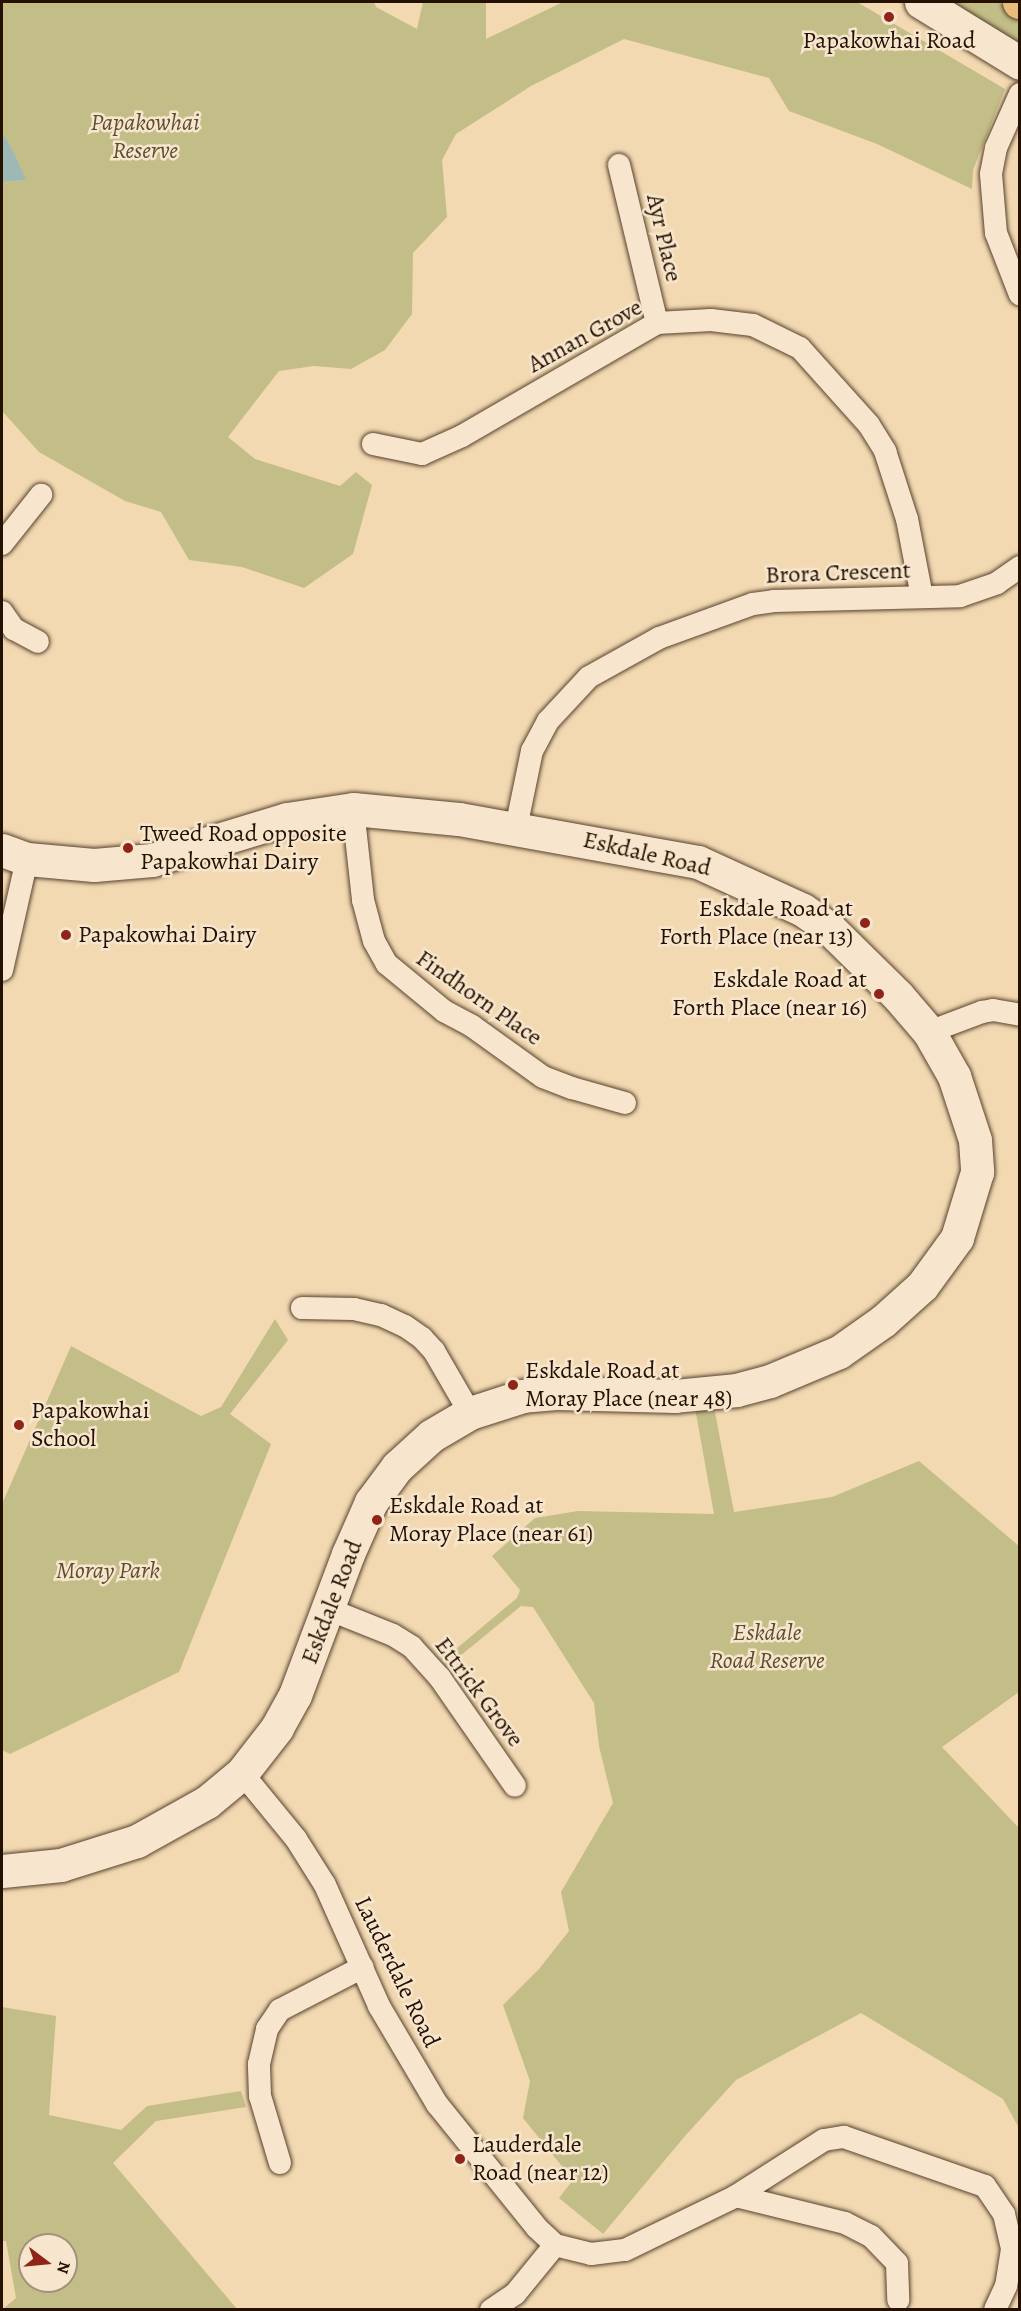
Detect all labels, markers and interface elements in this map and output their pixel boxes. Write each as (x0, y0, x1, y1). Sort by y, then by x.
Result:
marker: Papakowhai Road (882, 10, 896, 24)
place label: Papakowhai Road (802, 27, 976, 55)
park label: Papakowhai Reserve (90, 109, 200, 165)
street label: Ayr Place (640, 191, 688, 285)
street label: Annan Grove (523, 293, 647, 379)
street label: Brora Crescent (765, 556, 911, 590)
place label: Tweed Road opposite Papakowhai Dairy (140, 820, 347, 876)
street label: Eskdale Road (580, 825, 714, 883)
marker: Tweed Road opposite Papakowhai Dairy (121, 841, 135, 855)
place label: Eskdale Road at Forth Place (near 13) (659, 895, 853, 951)
marker: Eskdale Road at Forth Place (near 13) (858, 916, 872, 930)
place label: Papakowhai Dairy (78, 921, 256, 949)
marker: Papakowhai Dairy (59, 928, 73, 942)
street label: Findhorn Place (410, 944, 548, 1052)
place label: Eskdale Road at Forth Place (near 16) (672, 966, 867, 1022)
marker: Eskdale Road at Forth Place (near 16) (872, 987, 886, 1001)
place label: Eskdale Road at Moray Place (near 48) (525, 1357, 732, 1413)
marker: Eskdale Road at Moray Place (near 48) (506, 1378, 520, 1392)
place label: Papakowhai School (31, 1397, 149, 1453)
marker: Papakowhai School (12, 1418, 26, 1432)
place label: Eskdale Road at Moray Place (near 61) (389, 1492, 593, 1548)
marker: Eskdale Road at Moray Place (near 61) (370, 1513, 384, 1527)
street label: Eskdale Road (295, 1536, 369, 1668)
park label: Moray Park (56, 1557, 160, 1585)
park label: Eskdale Road Reserve (710, 1619, 824, 1675)
street label: Ettrick Grove (428, 1631, 530, 1753)
street label: Lauderdale Road (348, 1892, 446, 2052)
place label: Lauderdale Road (near 12) (472, 2131, 609, 2187)
marker: Lauderdale Road (near 12) (453, 2152, 467, 2166)
north arrow (18, 2233, 78, 2293)
text: N (51, 2259, 76, 2276)

